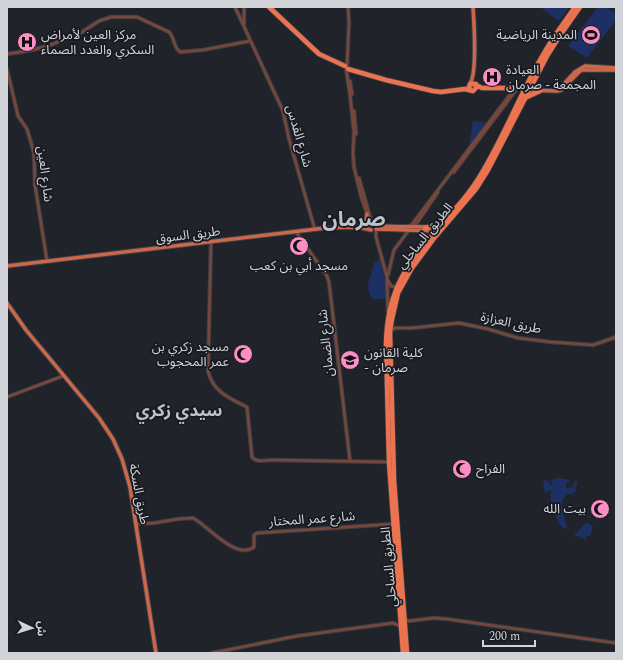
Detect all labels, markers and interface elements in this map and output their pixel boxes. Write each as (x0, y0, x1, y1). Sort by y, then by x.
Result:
sports icon: المدينة الرياضية (580, 24, 602, 46)
place label: مركز العين لأمراض السكري والغدد الصماء (41, 25, 154, 60)
place label: المدينة الرياضية (496, 25, 577, 45)
hospital icon: مركز العين لأمراض السكري والغدد الصماء (16, 31, 38, 53)
place label: العيادة المجمعة - صرمان (506, 60, 596, 95)
hospital icon: العيادة المجمعة - صرمان (481, 66, 503, 88)
street label: شارع القدس (281, 102, 317, 170)
street label: شارع العين (32, 145, 58, 203)
street label: الطريق الساحلي (392, 198, 458, 274)
district label: صرمان (322, 204, 386, 236)
street label: طريق السوق (155, 221, 222, 249)
mosque icon: مسجد أبي بن كعب (288, 235, 310, 257)
place label: مسجد أبي بن كعب (250, 256, 348, 276)
street label: طريق العزازة (479, 307, 544, 339)
street label: شارع الضمان (313, 308, 339, 378)
place label: مسجد زكري بن عمر المحجوب (152, 337, 229, 372)
mosque icon: مسجد زكري بن عمر المحجوب (232, 343, 254, 365)
place label: كلية القانون - صرمان (364, 343, 424, 378)
school or university icon: كلية القانون - صرمان (339, 349, 361, 371)
district label: سيدي زكري (136, 398, 222, 424)
mosque icon: الفراح (451, 458, 473, 480)
place label: الفراح (476, 459, 505, 479)
street label: طريق السكة (123, 462, 155, 526)
mosque icon: بيت الله (589, 498, 611, 520)
place label: بيت الله (544, 499, 586, 519)
street label: شارع عمر المختار (267, 506, 356, 532)
street label: الطريق الساحلي (376, 526, 402, 608)
north arrow (12, 608, 52, 648)
text: ش (32, 621, 50, 637)
scale bar (483, 622, 535, 648)
text: 200 m (489, 627, 520, 646)

